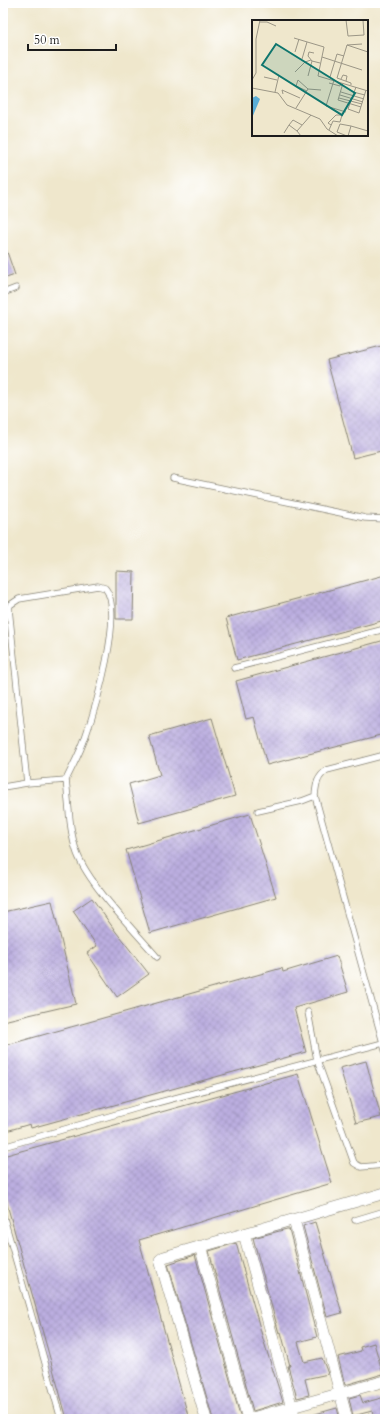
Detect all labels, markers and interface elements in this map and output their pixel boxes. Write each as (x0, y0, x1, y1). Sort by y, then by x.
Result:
inset map (252, 20, 368, 136)
scale bar (28, 26, 116, 52)
text: 50 m (34, 32, 61, 48)

